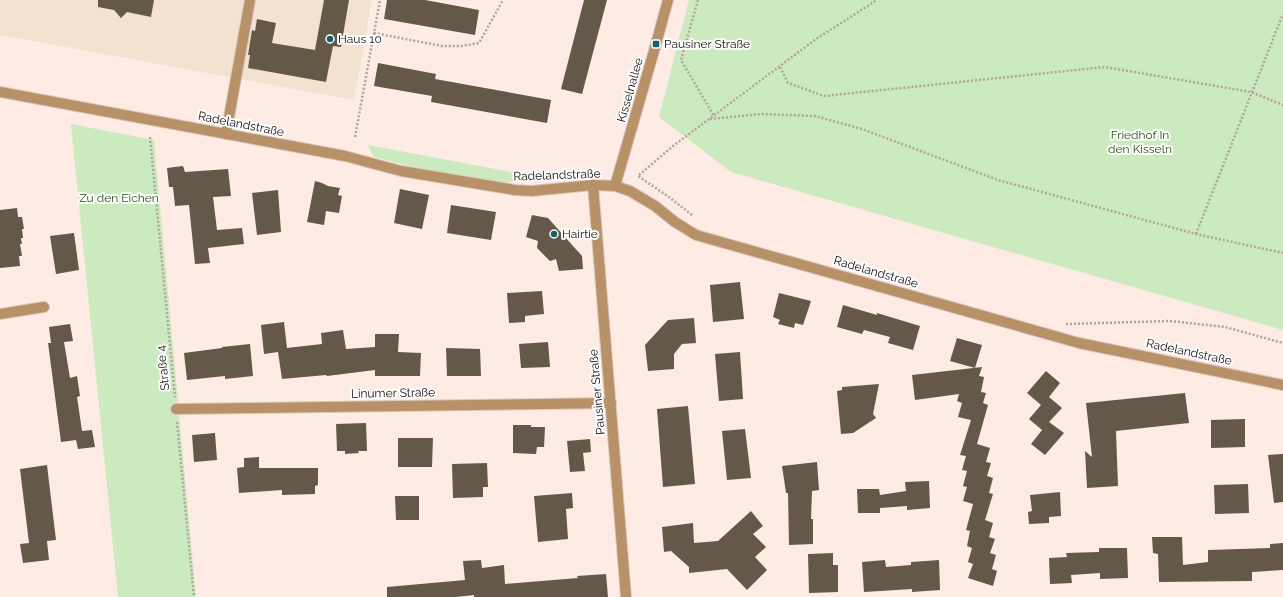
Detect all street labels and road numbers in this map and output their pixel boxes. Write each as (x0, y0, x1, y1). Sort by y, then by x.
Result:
street label: Kisselnallee (614, 56, 646, 124)
street label: Radelandstraße (197, 109, 285, 139)
street label: Radelandstraße (513, 166, 601, 184)
street label: Radelandstraße (832, 253, 920, 291)
street label: Radelandstraße (1145, 336, 1233, 368)
street label: Straße 4 (154, 344, 172, 391)
street label: Pausiner Straße (586, 349, 608, 435)
street label: Linumer Straße (351, 385, 435, 401)

